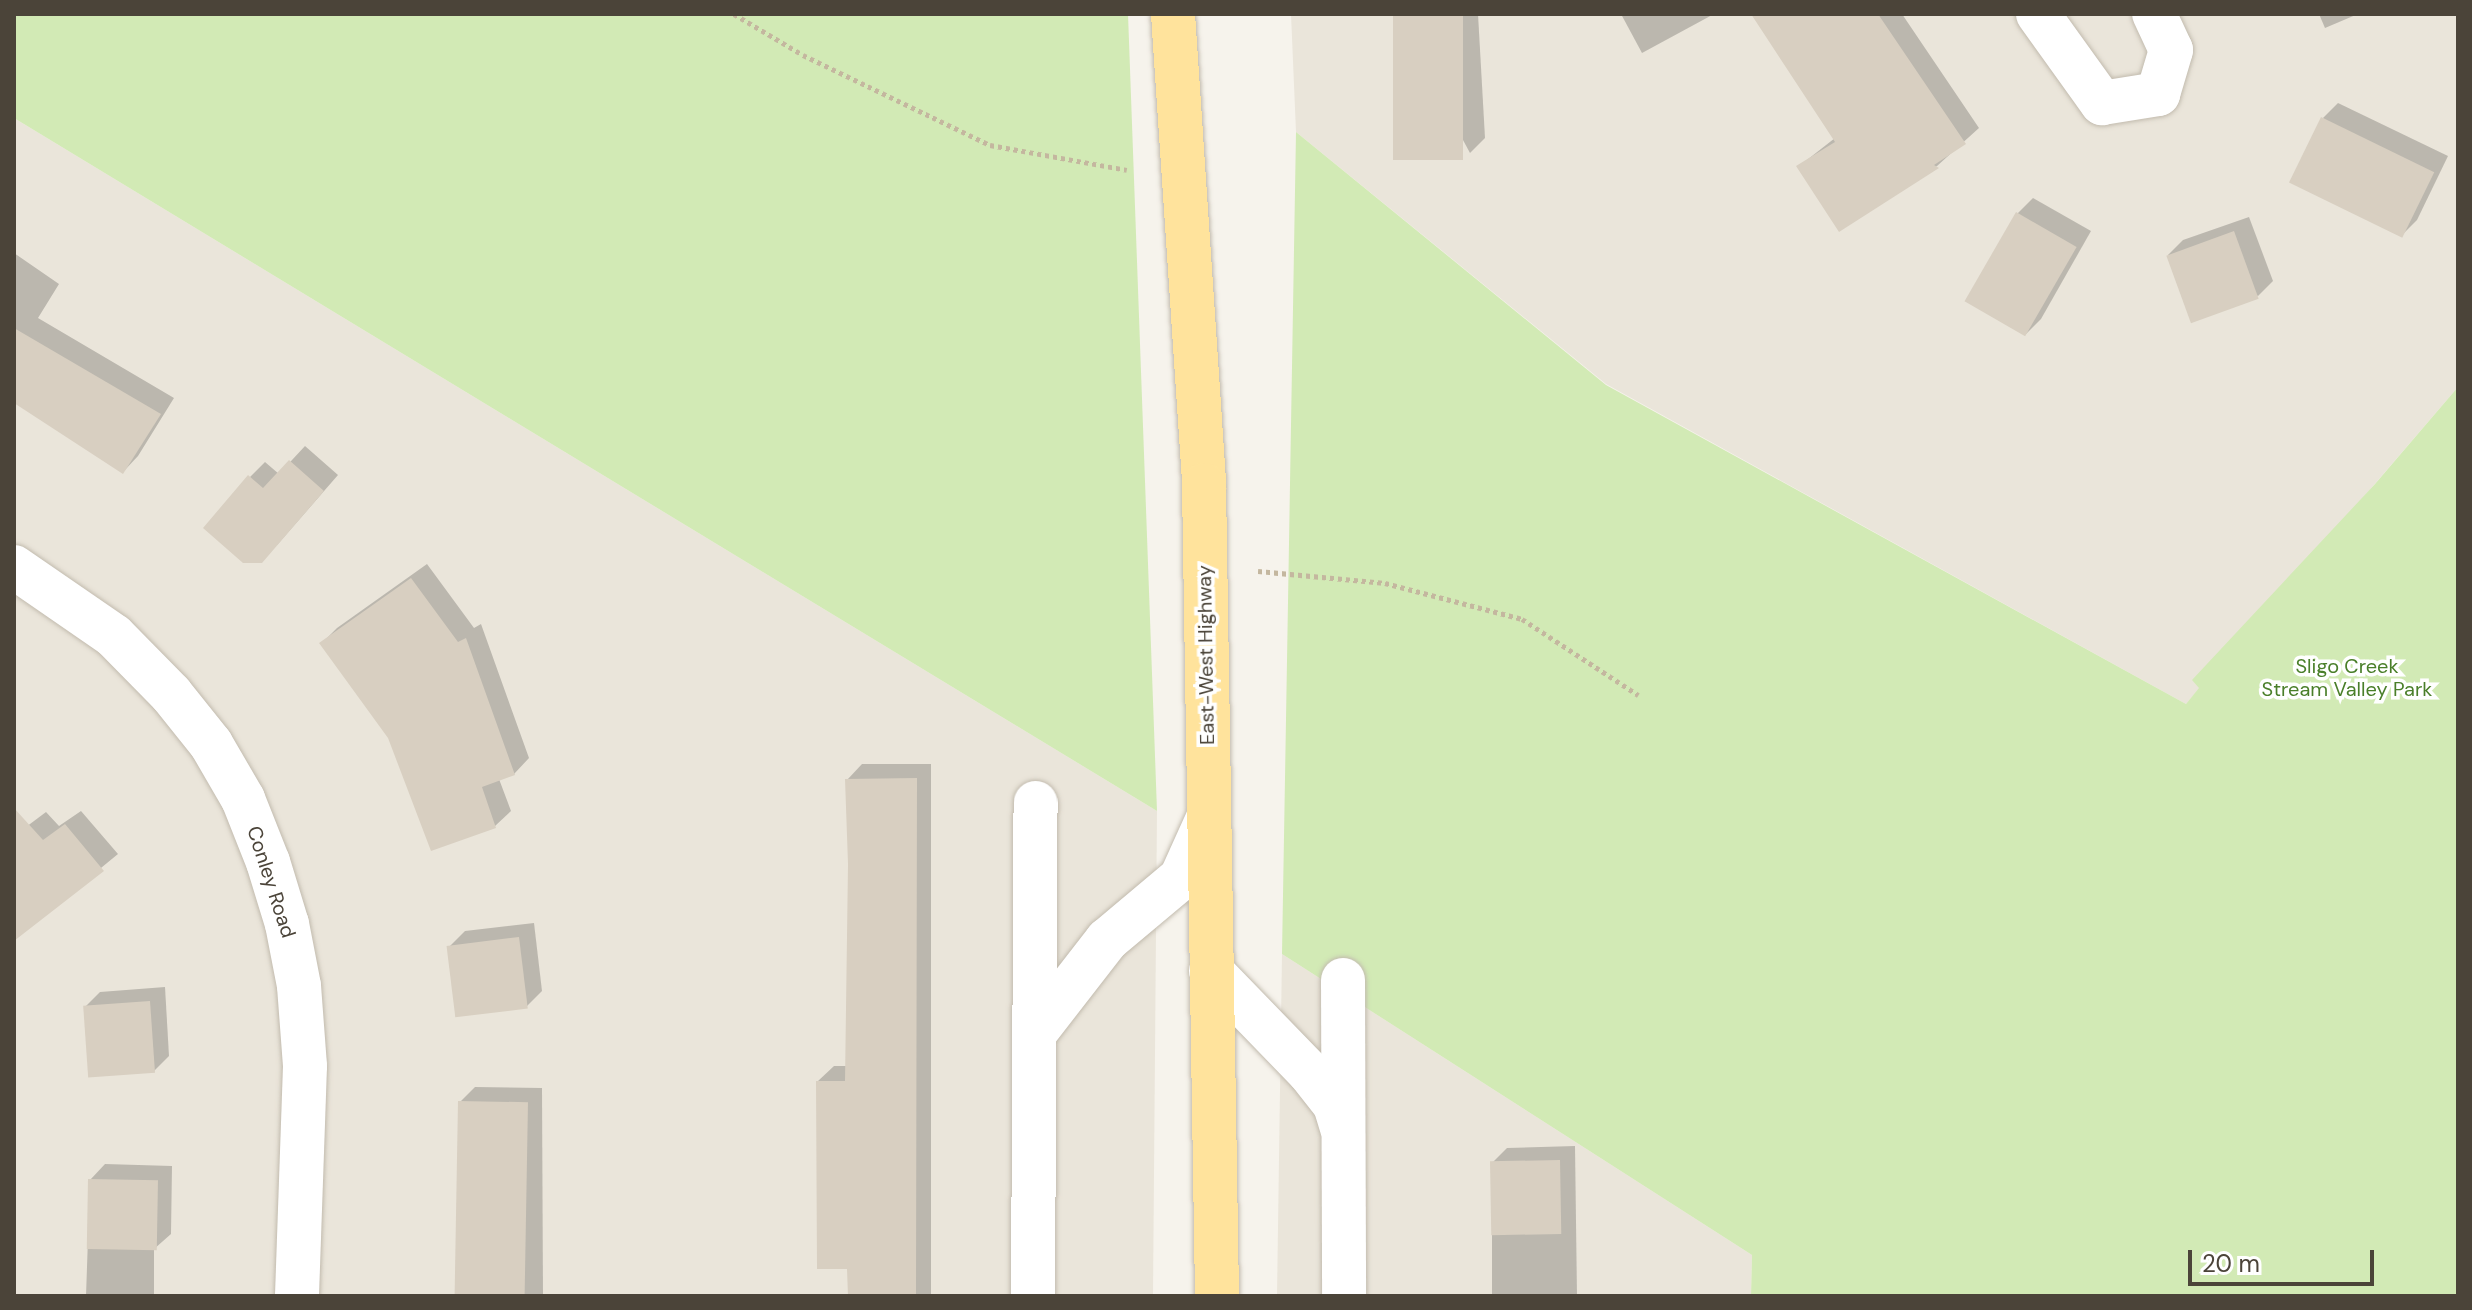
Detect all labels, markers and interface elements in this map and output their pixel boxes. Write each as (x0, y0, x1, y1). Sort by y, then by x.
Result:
street label: East-West Highway (1192, 565, 1220, 745)
park label: Sligo Creek Stream Valley Park (2262, 654, 2432, 701)
street label: Conley Road (242, 823, 300, 941)
scale bar (2192, 1234, 2378, 1284)
text: 20 m (2202, 1248, 2260, 1279)

